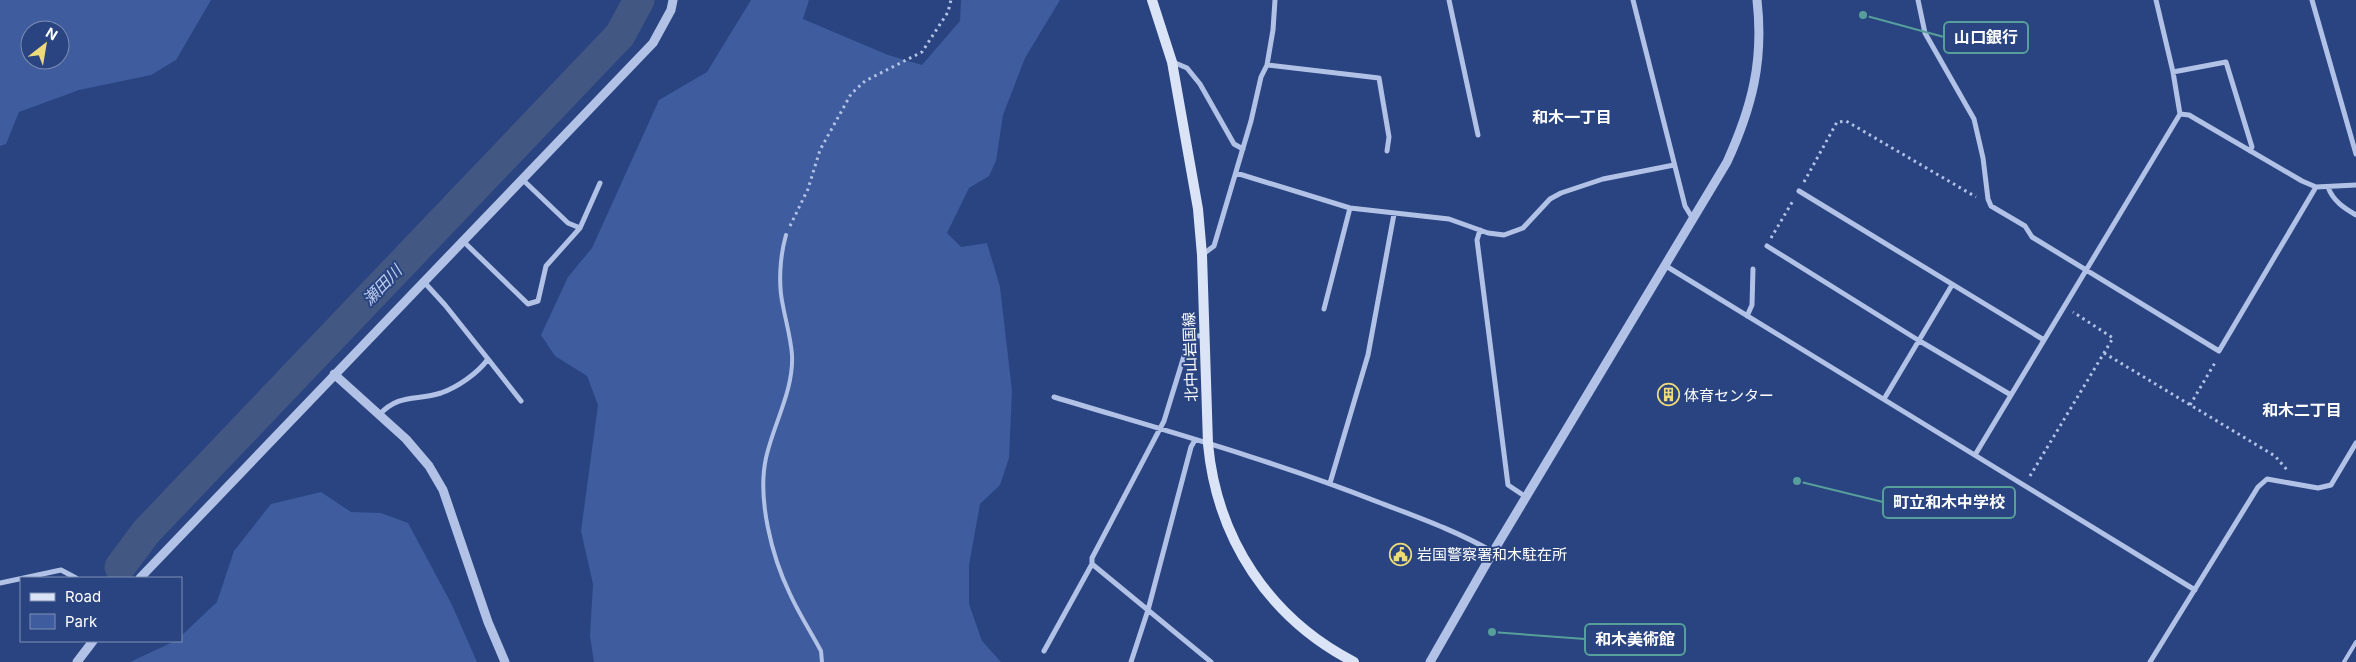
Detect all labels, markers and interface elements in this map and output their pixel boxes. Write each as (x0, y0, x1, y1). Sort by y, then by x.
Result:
north arrow (20, 20, 70, 70)
callout: 山口銀行 (1944, 22, 2028, 53)
text: N (43, 23, 61, 43)
text: 山口銀行 (1954, 27, 2018, 47)
district label: 和木一丁目 (1532, 107, 1612, 127)
water label: 瀬田川 (358, 259, 407, 309)
street label: 北中山岩国線 (1179, 312, 1201, 402)
building icon: 体育センター (1656, 383, 1680, 407)
place label: 体育センター (1684, 386, 1774, 405)
district label: 和木二丁目 (2262, 400, 2342, 420)
callout: 町立和木中学校 (1883, 487, 2015, 518)
text: 町立和木中学校 (1893, 492, 2005, 512)
public building icon: 岩国警察署和木駐在所 (1389, 542, 1413, 566)
place label: 岩国警察署和木駐在所 (1417, 545, 1567, 564)
legend (20, 577, 182, 642)
text: Road (65, 587, 101, 606)
text: Park (65, 612, 98, 631)
callout: 和木美術館 (1585, 624, 1685, 655)
text: 和木美術館 (1595, 629, 1675, 649)

